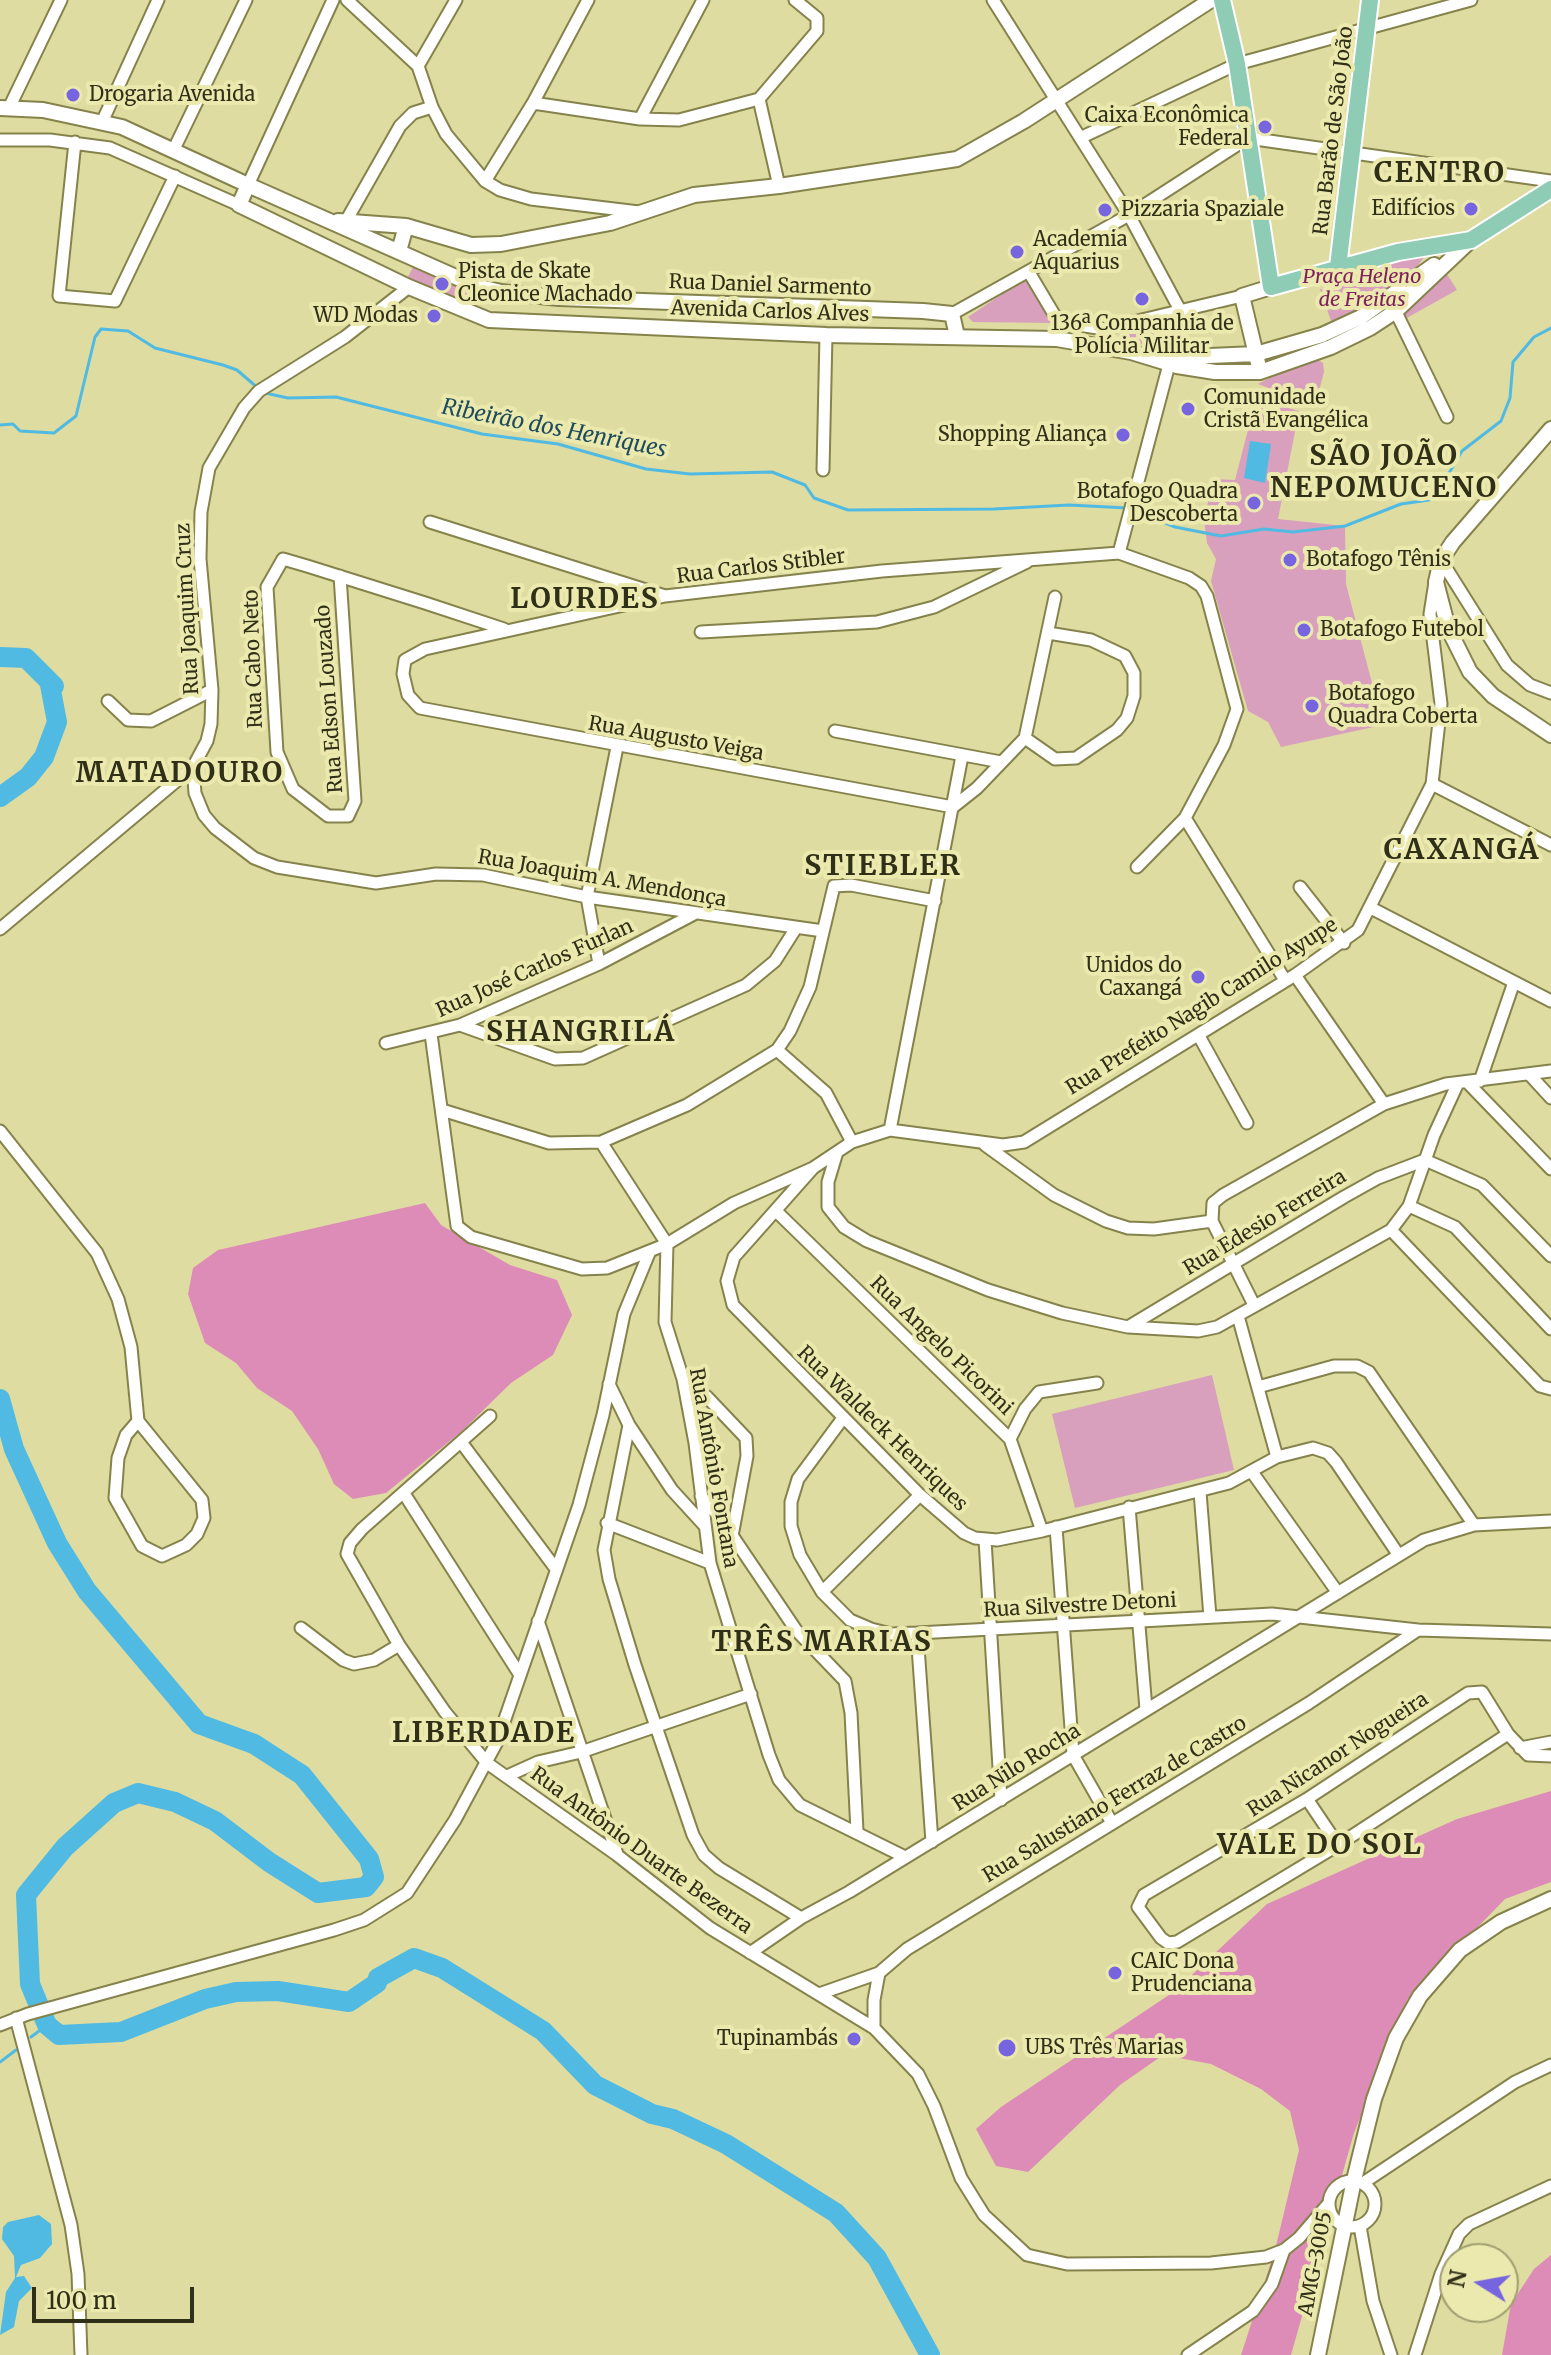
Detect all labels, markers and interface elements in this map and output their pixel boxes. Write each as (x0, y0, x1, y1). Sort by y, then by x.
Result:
street label: Rua Barão de São João (1309, 25, 1359, 237)
place label: Drogaria Avenida (89, 83, 255, 107)
marker: Drogaria Avenida (64, 86, 82, 104)
place label: Caixa Econômica Federal (1085, 104, 1249, 151)
marker: Caixa Econômica Federal (1256, 118, 1274, 136)
district label: CENTRO (1374, 157, 1506, 191)
place label: Edifícios (1372, 197, 1455, 221)
place label: Pizzaria Spaziale (1121, 198, 1284, 222)
marker: Edifícios (1462, 200, 1480, 218)
marker: Pizzaria Spaziale (1096, 201, 1114, 219)
place label: Academia Aquarius (1033, 228, 1127, 275)
marker: Academia Aquarius (1008, 243, 1026, 261)
place label: Pista de Skate Cleonice Machado (458, 260, 633, 307)
park label: Praça Heleno de Freitas (1303, 265, 1421, 312)
street label: Rua Daniel Sarmento (668, 270, 872, 302)
marker: Pista de Skate Cleonice Machado (433, 275, 451, 293)
marker: 136ª Companhia de Polícia Militar (1133, 290, 1151, 308)
street label: Avenida Carlos Alves (670, 297, 870, 327)
place label: WD Modas (313, 304, 418, 328)
marker: WD Modas (425, 307, 443, 325)
place label: 136ª Companhia de Polícia Militar (1050, 312, 1234, 359)
place label: Comunidade Cristã Evangélica (1204, 386, 1368, 433)
water label: Ribeirão dos Henriques (439, 394, 669, 464)
marker: Comunidade Cristã Evangélica (1179, 400, 1197, 418)
place label: Shopping Aliança (938, 423, 1107, 447)
marker: Shopping Aliança (1114, 426, 1132, 444)
district label: SÃO JOÃO NEPOMUCENO (1270, 440, 1498, 506)
place label: Botafogo Quadra Descoberta (1077, 480, 1238, 527)
marker: Botafogo Quadra Descoberta (1245, 494, 1263, 512)
street label: Rua Joaquim Cruz (172, 523, 204, 695)
street label: Rua Carlos Stibler (675, 545, 847, 589)
place label: Botafogo Tênis (1306, 548, 1451, 572)
marker: Botafogo Tênis (1281, 551, 1299, 569)
district label: LOURDES (510, 583, 660, 617)
street label: Rua Cabo Neto (240, 589, 268, 729)
street label: Rua Edson Louzado (311, 604, 349, 794)
place label: Botafogo Futebol (1320, 618, 1484, 642)
marker: Botafogo Futebol (1295, 621, 1313, 639)
place label: Botafogo Quadra Coberta (1328, 682, 1478, 729)
marker: Botafogo Quadra Coberta (1303, 697, 1321, 715)
street label: Rua Augusto Veiga (587, 712, 765, 766)
district label: MATADOURO (76, 757, 284, 791)
district label: CAXANGÁ (1384, 834, 1540, 868)
street label: Rua Joaquim A. Mendonça (476, 845, 728, 913)
district label: STIEBLER (804, 850, 962, 884)
street label: Rua Prefeito Nagib Camilo Ayupe (1062, 913, 1342, 1101)
street label: Rua José Carlos Furlan (433, 915, 637, 1023)
place label: Unidos do Caxangá (1086, 954, 1182, 1001)
marker: Unidos do Caxangá (1189, 968, 1207, 986)
district label: SHANGRILÁ (486, 1016, 676, 1050)
street label: Rua Edesio Ferreira (1179, 1165, 1351, 1281)
street label: Rua Angelo Picorini (864, 1272, 1018, 1420)
street label: Rua Waldeck Henriques (792, 1341, 972, 1517)
street label: Rua Antônio Fontana (684, 1366, 742, 1570)
street label: Rua Silvestre Detoni (983, 1589, 1177, 1623)
district label: TRÊS MARIAS (711, 1626, 933, 1660)
street label: Rua Nicanor Nogueira (1243, 1688, 1433, 1822)
street label: Rua Salustiano Ferraz de Castro (979, 1712, 1251, 1888)
district label: LIBERDADE (392, 1717, 576, 1751)
street label: Rua Nilo Rocha (949, 1719, 1085, 1817)
street label: Rua Antônio Duarte Bezerra (525, 1762, 757, 1940)
district label: VALE DO SOL (1217, 1829, 1423, 1863)
place label: CAIC Dona Prudenciana (1131, 1950, 1252, 1997)
marker: CAIC Dona Prudenciana (1106, 1964, 1124, 1982)
place label: Tupinambás (717, 2027, 838, 2051)
marker: Tupinambás (845, 2030, 863, 2048)
place label: UBS Três Marias (1025, 2036, 1184, 2060)
marker: UBS Três Marias (996, 2037, 1018, 2059)
street label: AMG-3005 (1294, 2210, 1338, 2318)
north arrow (1439, 2243, 1519, 2323)
text: N (1442, 2268, 1473, 2290)
scale bar (36, 2271, 198, 2321)
text: 100 m (46, 2285, 116, 2316)

